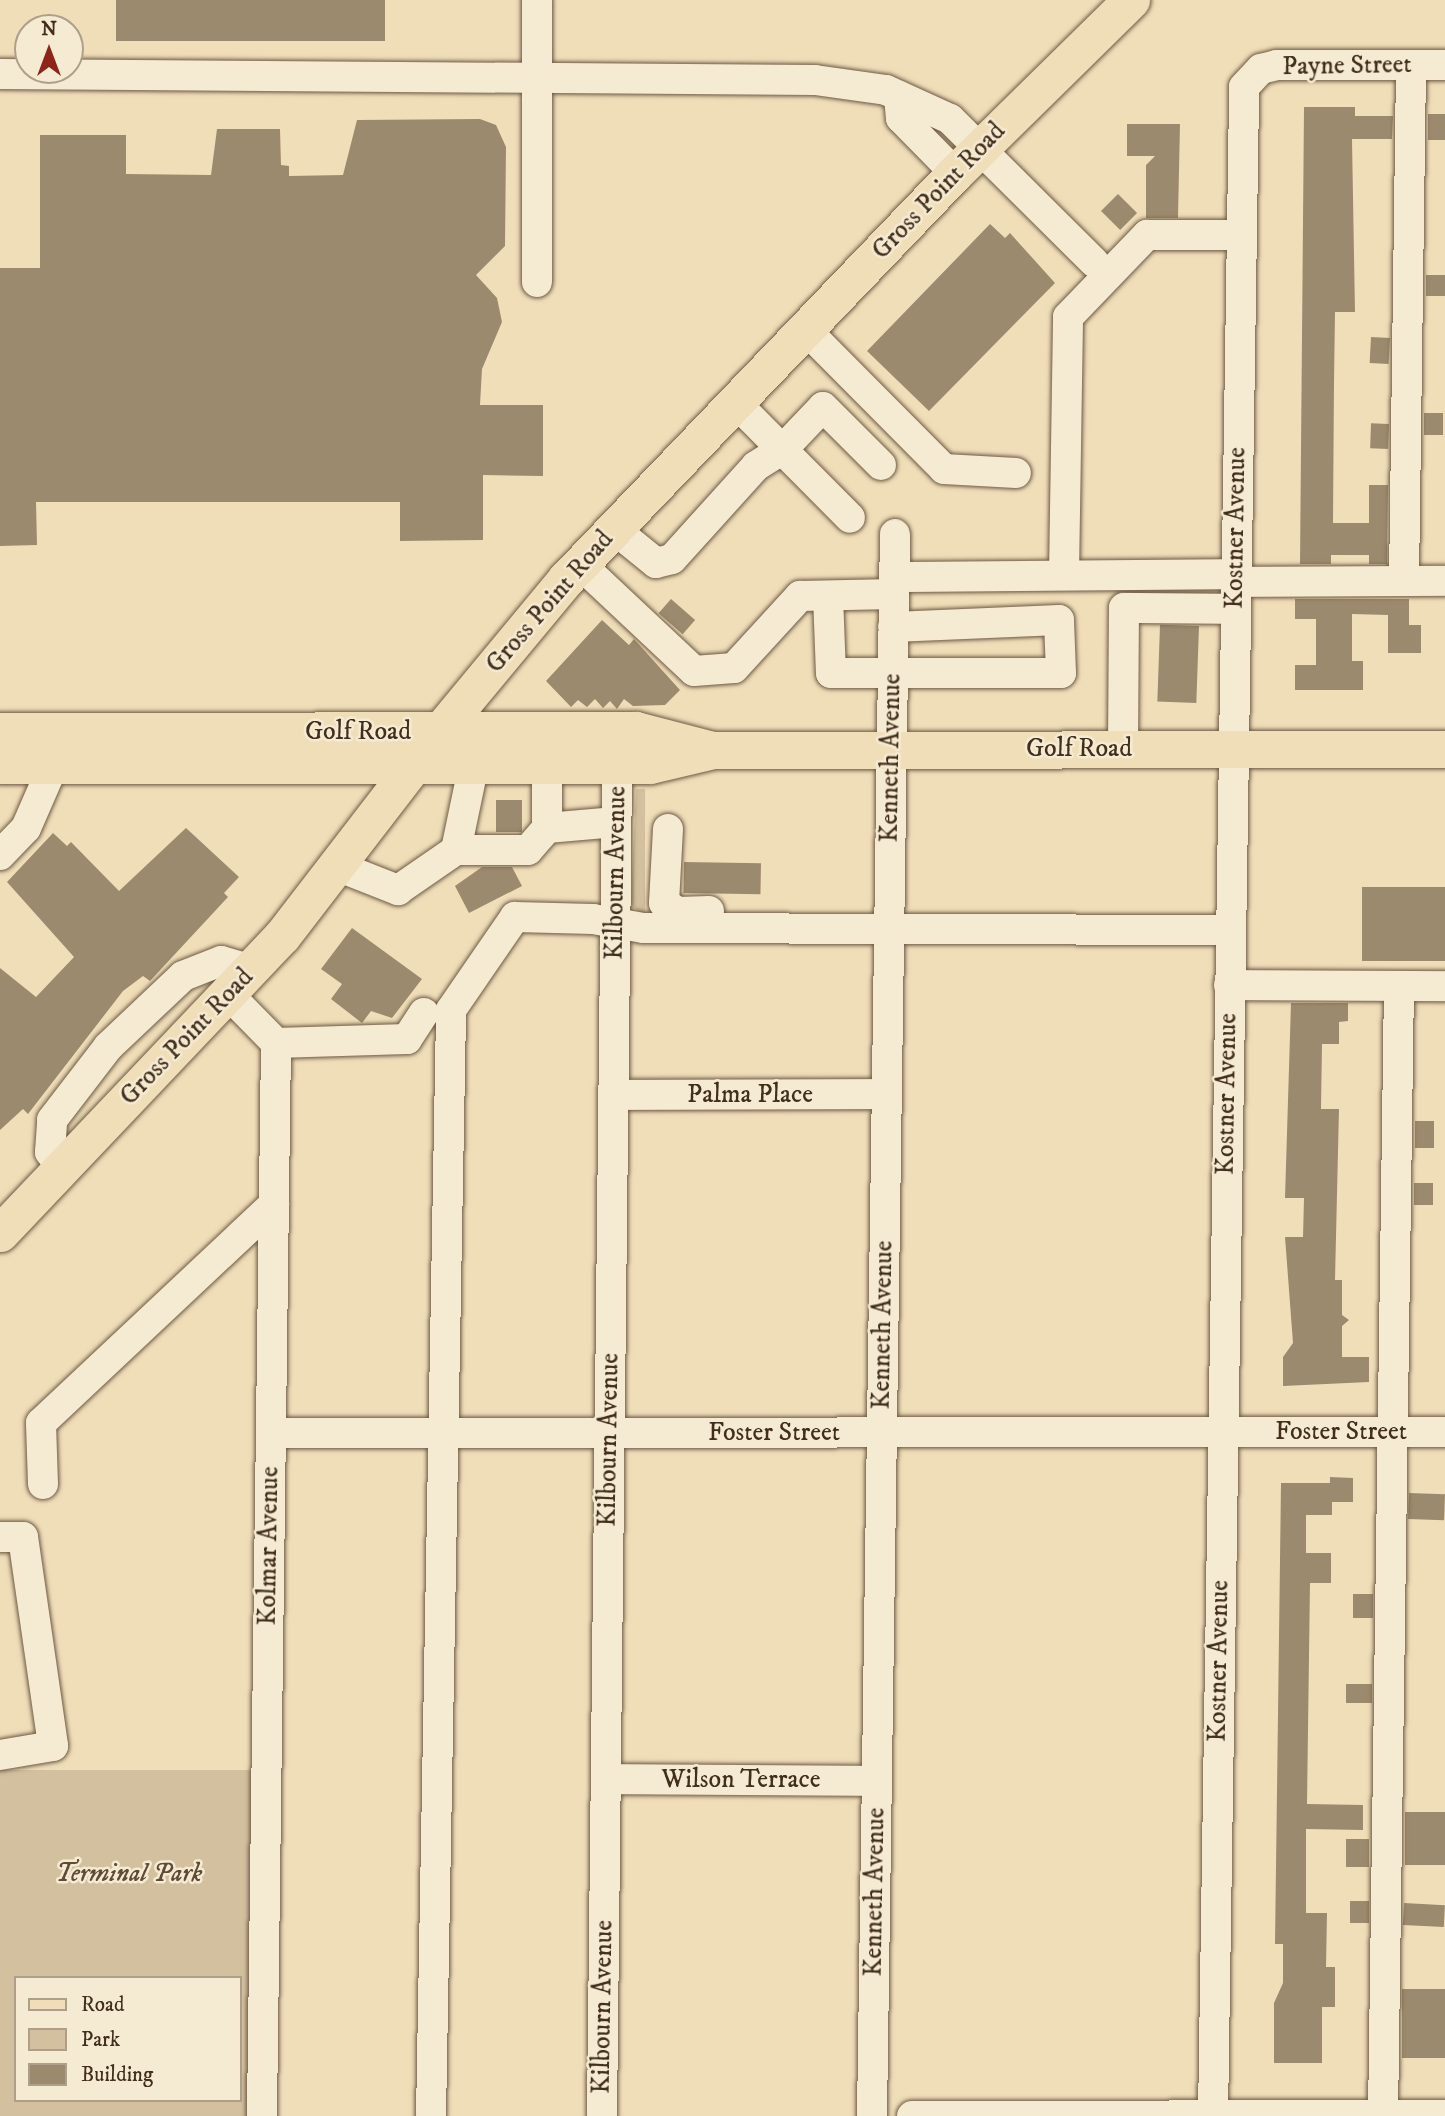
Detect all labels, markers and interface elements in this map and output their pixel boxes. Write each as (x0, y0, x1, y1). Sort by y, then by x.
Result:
north arrow (14, 14, 84, 84)
text: N (41, 18, 57, 41)
street label: Payne Street (1282, 49, 1412, 83)
street label: Gross Point Road (866, 116, 1012, 266)
street label: Kostner Avenue (1219, 447, 1253, 609)
street label: Gross Point Road (480, 524, 620, 680)
street label: Kenneth Avenue (874, 673, 908, 843)
street label: Golf Road (305, 716, 411, 748)
street label: Golf Road (1026, 733, 1132, 765)
street label: Kilbourn Avenue (599, 786, 633, 960)
street label: Gross Point Road (114, 962, 260, 1112)
street label: Kostner Avenue (1210, 1013, 1244, 1175)
street label: Palma Place (687, 1079, 813, 1111)
street label: Kenneth Avenue (866, 1240, 900, 1410)
street label: Kilbourn Avenue (592, 1353, 626, 1527)
street label: Foster Street (1275, 1416, 1407, 1448)
street label: Foster Street (708, 1417, 840, 1449)
street label: Kolmar Avenue (252, 1466, 286, 1626)
street label: Kostner Avenue (1202, 1580, 1236, 1742)
street label: Wilson Terrace (662, 1764, 820, 1796)
street label: Kenneth Avenue (858, 1807, 892, 1977)
park label: Terminal Park (56, 1858, 202, 1890)
street label: Kilbourn Avenue (586, 1920, 620, 2094)
legend (14, 1976, 242, 2102)
text: Road (81, 1992, 125, 2018)
text: Park (81, 2027, 120, 2053)
text: Building (81, 2062, 153, 2088)

